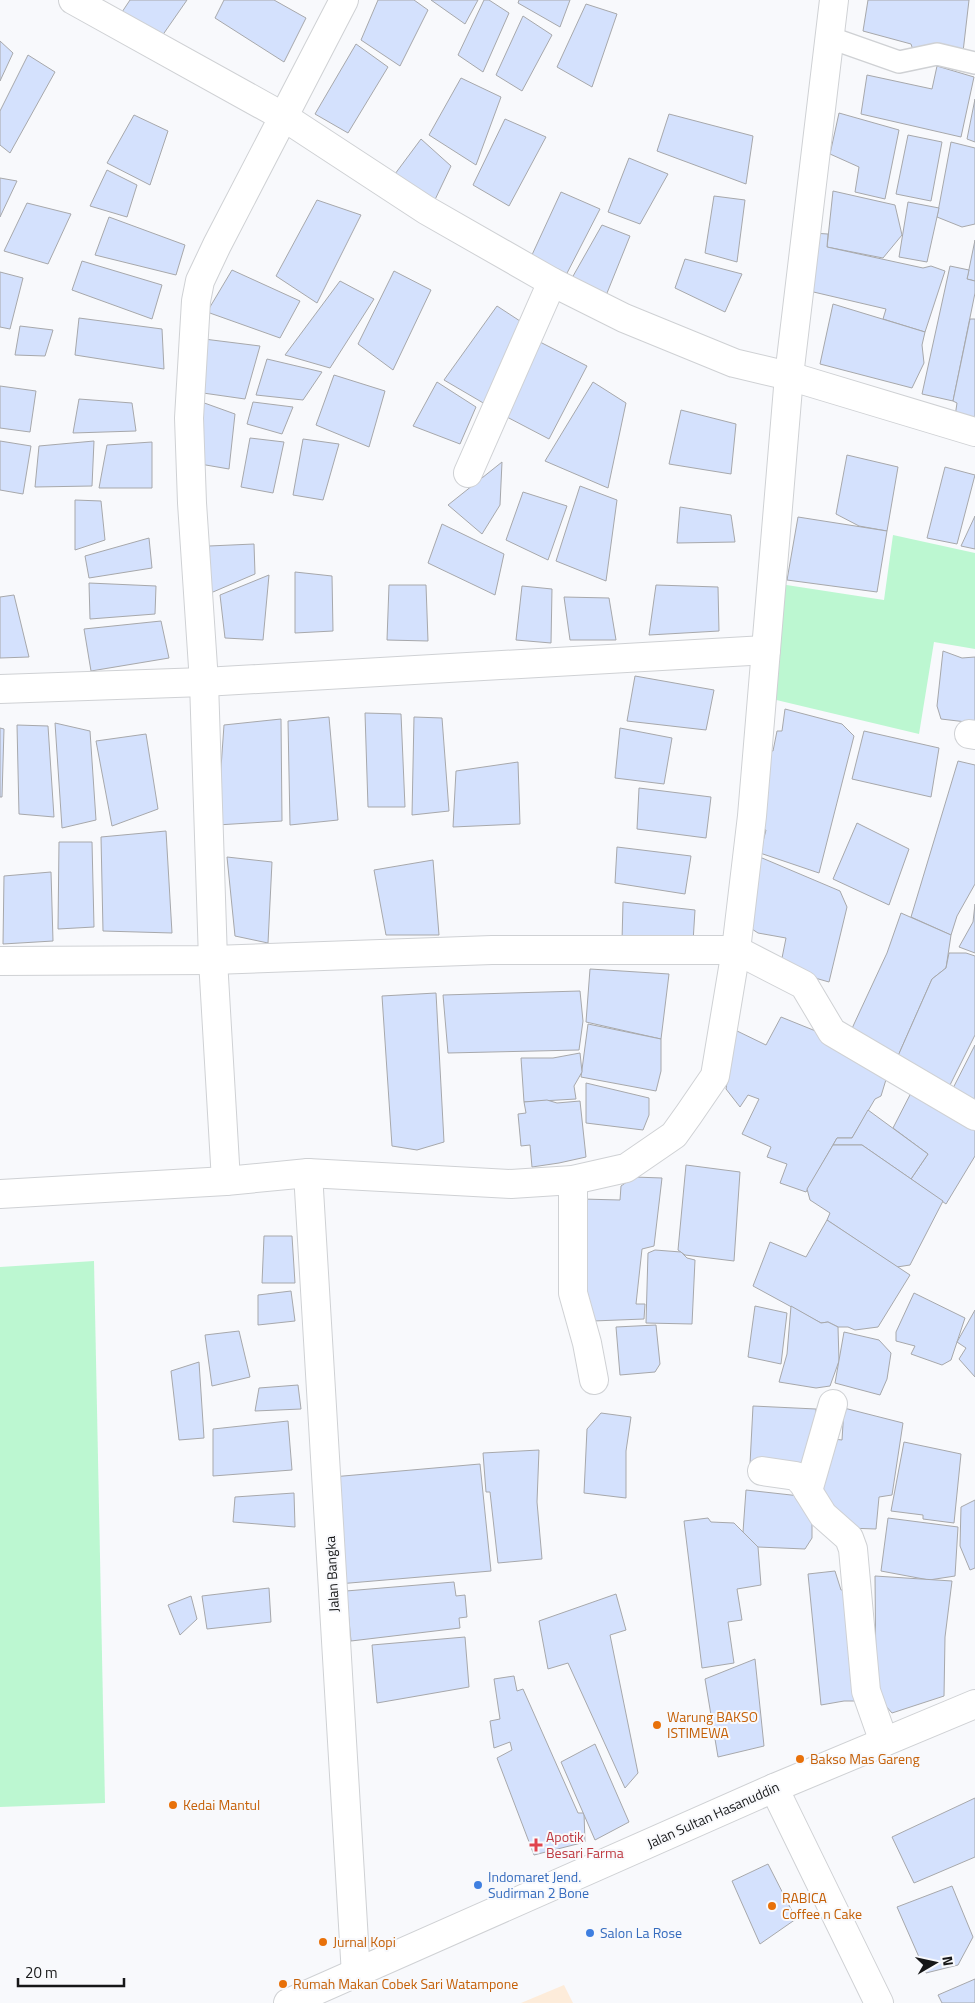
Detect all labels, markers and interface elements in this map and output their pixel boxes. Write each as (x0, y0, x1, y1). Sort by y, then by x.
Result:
street label: Jalan Bangka (319, 1536, 344, 1612)
place label: Warung BAKSO ISTIMEWA (667, 1706, 758, 1743)
marker: Warung BAKSO ISTIMEWA (651, 1719, 663, 1731)
place label: Bakso Mas Gareng (810, 1748, 920, 1769)
marker: Bakso Mas Gareng (794, 1753, 806, 1765)
street label: Jalan Sultan Hasanuddin (643, 1776, 782, 1853)
place label: Kedai Mantul (183, 1794, 260, 1815)
marker: Kedai Mantul (167, 1799, 179, 1811)
place label: Apotik Besari Farma (546, 1826, 624, 1863)
marker: Apotik Besari Farma (530, 1839, 542, 1851)
place label: Indomaret Jend. Sudirman 2 Bone (488, 1866, 589, 1903)
marker: Indomaret Jend. Sudirman 2 Bone (472, 1879, 484, 1891)
place label: RABICA Coffee n Cake (782, 1887, 862, 1924)
marker: RABICA Coffee n Cake (766, 1900, 778, 1912)
place label: Salon La Rose (600, 1922, 682, 1943)
marker: Salon La Rose (584, 1927, 596, 1939)
place label: Jurnal Kopi (333, 1931, 396, 1952)
marker: Jurnal Kopi (317, 1936, 329, 1948)
north arrow (910, 1938, 960, 1988)
text: N (937, 1954, 959, 1967)
scale bar (18, 1956, 124, 1988)
text: 20 m (25, 1961, 58, 1984)
place label: Rumah Makan Cobek Sari Watampone (293, 1973, 518, 1994)
marker: Rumah Makan Cobek Sari Watampone (277, 1978, 289, 1990)

